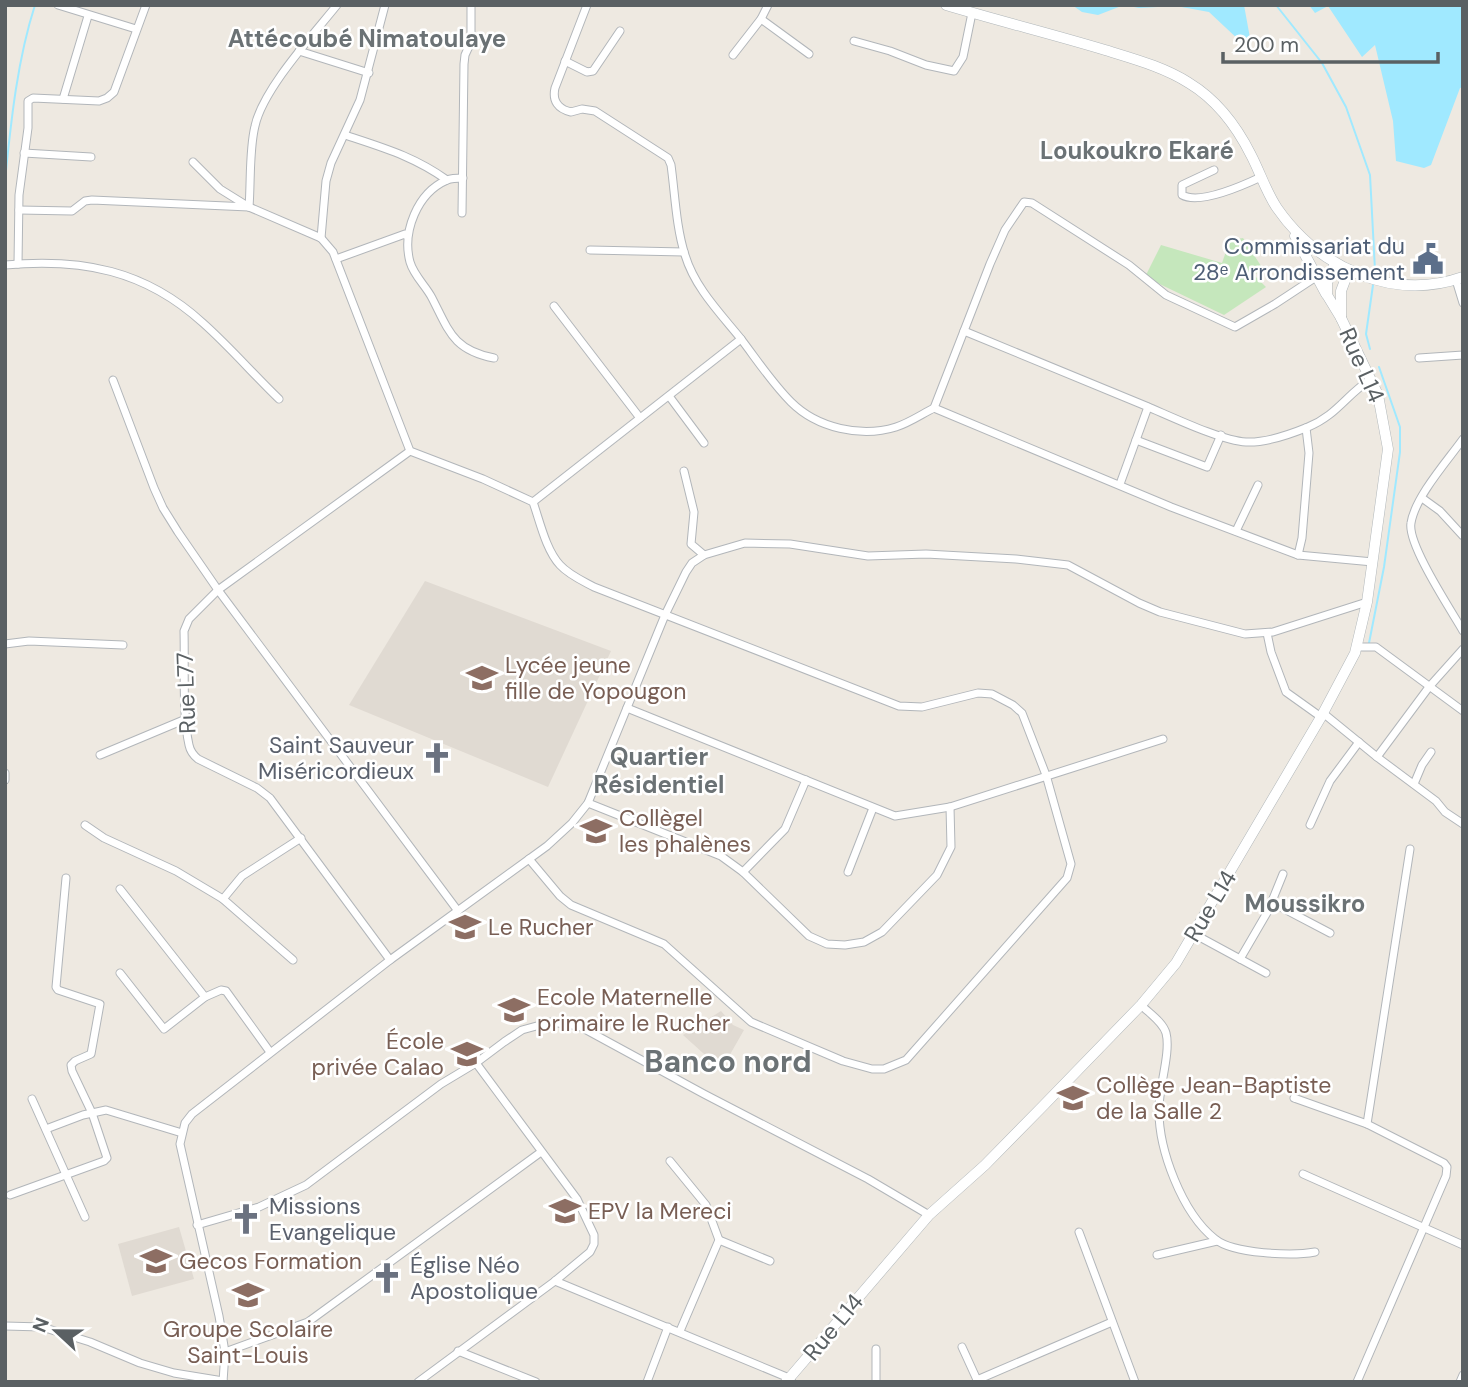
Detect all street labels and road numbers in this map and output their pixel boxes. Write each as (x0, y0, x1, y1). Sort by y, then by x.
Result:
street label: Rue L14 (1332, 323, 1392, 407)
street label: Rue L77 (170, 652, 202, 734)
street label: Rue L14 (1177, 865, 1243, 947)
street label: Rue L14 (796, 1287, 870, 1367)

